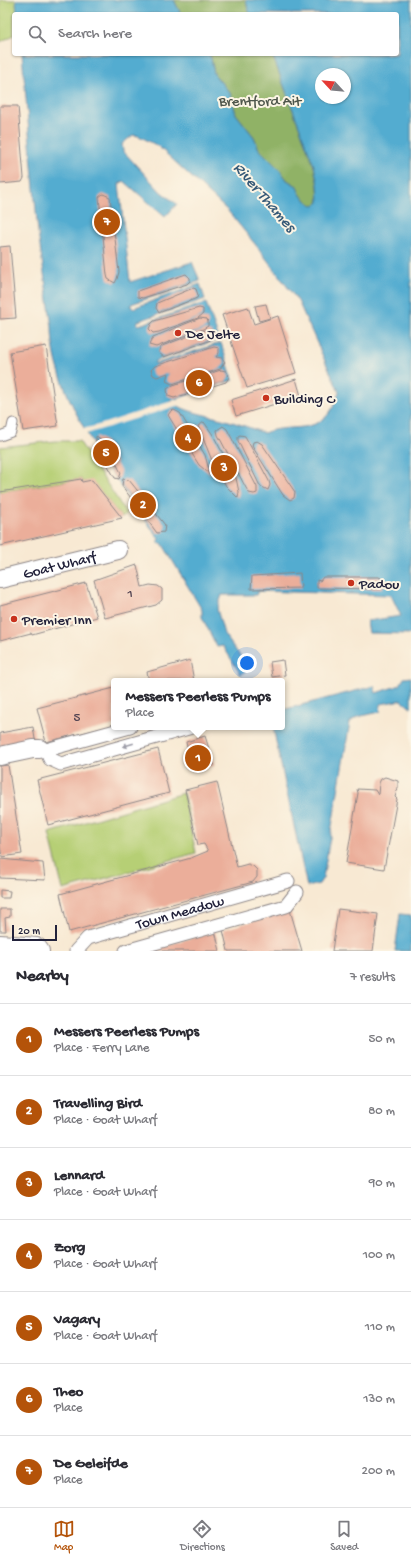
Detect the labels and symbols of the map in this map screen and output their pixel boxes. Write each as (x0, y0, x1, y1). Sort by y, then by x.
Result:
north arrow (315, 68, 351, 104)
park label: Brentford Ait (218, 93, 303, 111)
water label: River Thames (228, 160, 300, 238)
pin: 7 (94, 207, 120, 237)
place label: De Jelte (185, 326, 240, 344)
marker: De Jelte (173, 328, 183, 338)
pin: 6 (186, 368, 212, 398)
place label: Building C (273, 391, 336, 409)
marker: Building C (261, 393, 271, 403)
pin: 4 (175, 423, 201, 453)
pin: 5 (93, 438, 119, 468)
pin: 3 (211, 453, 237, 483)
pin: 2 (130, 490, 156, 520)
street label: Goat Wharf (21, 548, 99, 584)
place label: Padou (358, 576, 399, 594)
marker: Padou (346, 578, 356, 588)
house number: 1 (126, 587, 133, 602)
place label: Premier Inn (21, 612, 92, 630)
marker: Premier Inn (9, 614, 19, 624)
your location (237, 653, 257, 673)
house number: 5 (74, 711, 81, 726)
one-way arrow (121, 742, 133, 748)
pin: 1 (185, 743, 211, 773)
street label: Town Meadow (133, 893, 227, 935)
scale bar (12, 923, 57, 942)

